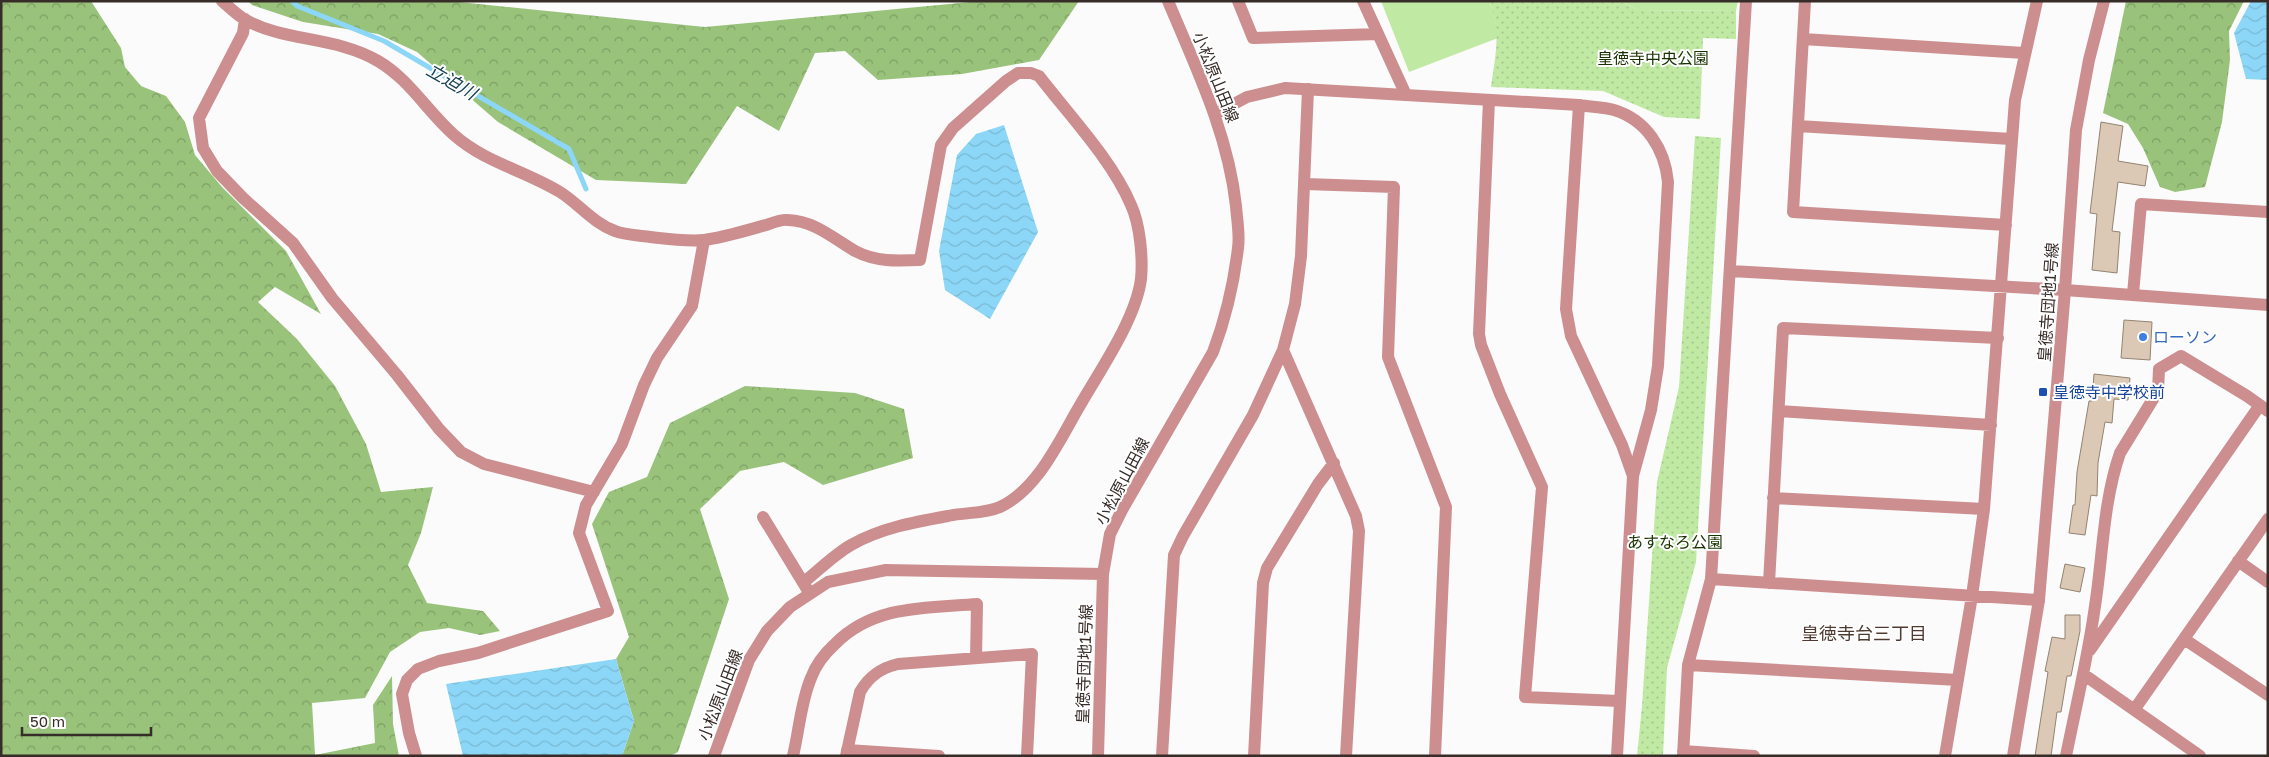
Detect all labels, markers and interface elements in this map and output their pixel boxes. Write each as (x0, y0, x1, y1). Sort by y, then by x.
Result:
street label: 小松原山田線 (1189, 29, 1243, 125)
park label: 皇徳寺中央公園 (1597, 48, 1709, 68)
water label: 立迫川 (423, 58, 483, 105)
street label: 皇徳寺団地1号線 (2034, 242, 2062, 362)
place label: ローソン (2153, 327, 2217, 347)
marker: ローソン (2137, 331, 2149, 343)
place label: 皇徳寺中学校前 (2053, 382, 2165, 402)
marker: 皇徳寺中学校前 (2037, 386, 2049, 398)
street label: 小松原山田線 (1091, 434, 1153, 528)
park label: あすなろ公園 (1627, 532, 1723, 552)
street label: 皇徳寺団地1号線 (1072, 604, 1096, 724)
district label: 皇徳寺台三丁目 (1801, 622, 1927, 644)
street label: 小松原山田線 (693, 647, 747, 743)
scale bar (22, 704, 151, 736)
text: 50 m (30, 712, 65, 730)

